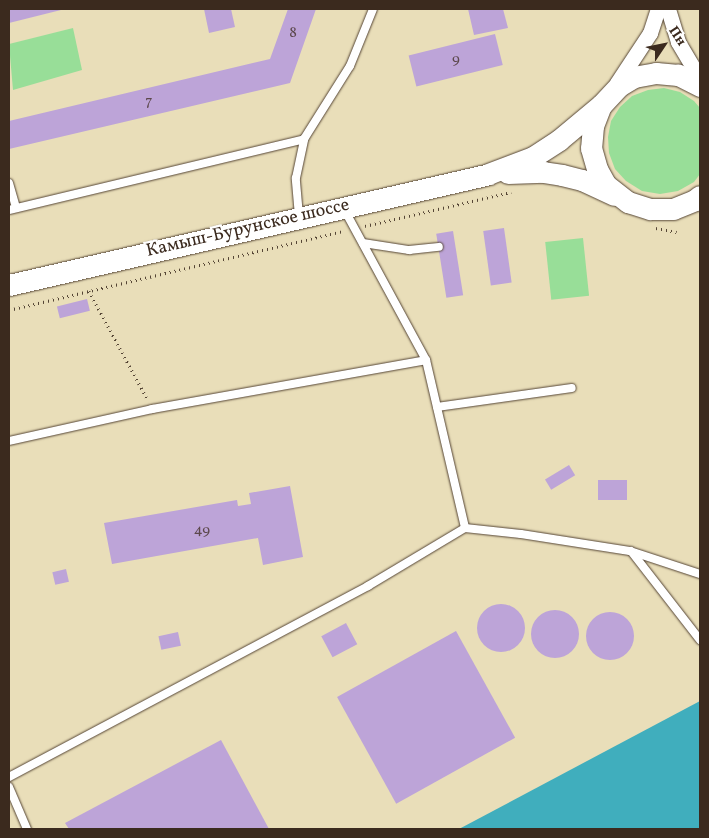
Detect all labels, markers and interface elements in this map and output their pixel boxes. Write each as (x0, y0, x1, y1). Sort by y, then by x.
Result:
north arrow (639, 20, 689, 70)
text: Пн (663, 23, 690, 50)
house number: 8 (289, 25, 297, 43)
house number: 9 (452, 51, 460, 69)
house number: 7 (145, 93, 153, 111)
street label: Камыш-Бурунское шоссе (144, 195, 352, 263)
house number: 49 (194, 522, 210, 540)

